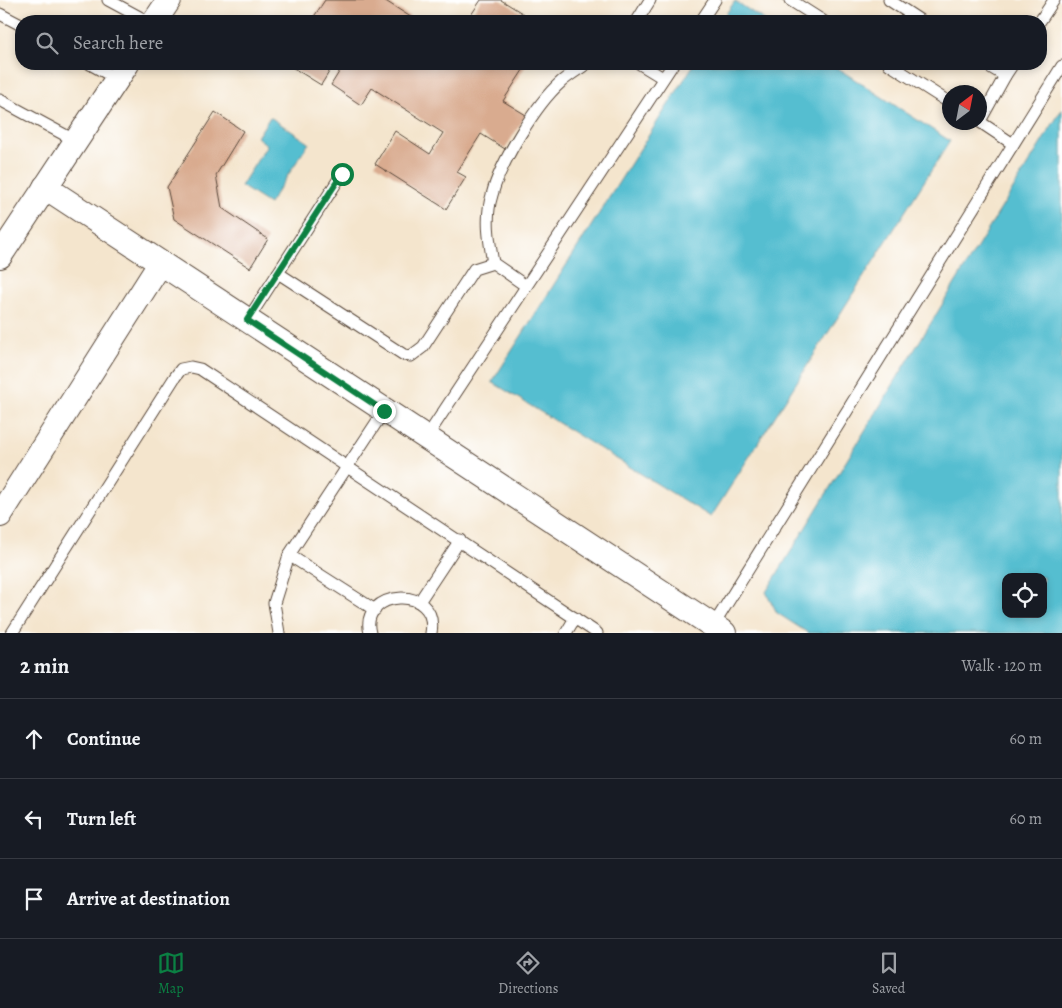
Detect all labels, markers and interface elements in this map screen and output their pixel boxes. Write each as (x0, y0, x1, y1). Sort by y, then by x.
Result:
search box (15, 15, 1047, 70)
icon: search (33, 29, 61, 57)
text: Search here (73, 30, 163, 56)
north arrow (942, 85, 987, 130)
route start (331, 163, 354, 186)
route end (373, 400, 396, 423)
map controls (1002, 573, 1047, 618)
button: locate (1002, 573, 1047, 618)
text: 2 min (20, 652, 69, 680)
text: Walk · 120 m (961, 655, 1042, 677)
icon: ahead (20, 725, 48, 753)
text: Continue (67, 726, 141, 752)
text: 60 m (1010, 728, 1042, 750)
icon: left (20, 805, 48, 833)
text: Turn left (67, 806, 136, 832)
text: 60 m (1010, 808, 1042, 830)
icon: arrive (20, 885, 48, 913)
text: Arrive at destination (67, 886, 230, 912)
tab: Map (157, 949, 185, 998)
tab: Directions (498, 949, 558, 998)
tab: Saved (872, 949, 905, 998)

